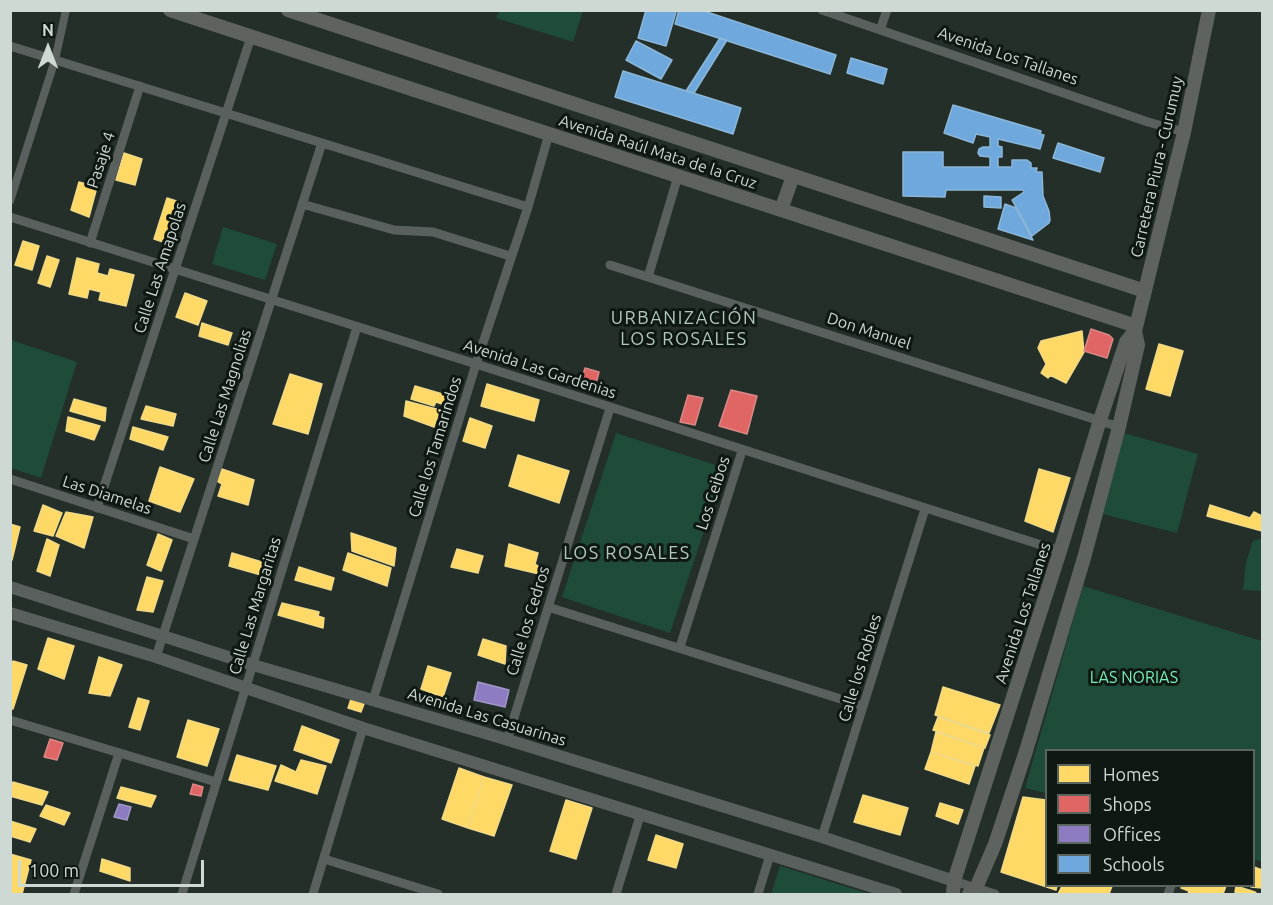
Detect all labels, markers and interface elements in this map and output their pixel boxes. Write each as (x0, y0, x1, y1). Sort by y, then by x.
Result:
north arrow (18, 18, 78, 78)
text: N (42, 21, 54, 39)
street label: Avenida Los Tallanes (935, 23, 1081, 89)
street label: Carretera Piura - Curumuy (1127, 74, 1187, 260)
street label: Avenida Raúl Mata de la Cruz (557, 111, 759, 193)
street label: Pasaje 4 (83, 129, 119, 191)
street label: Calle Las Amapolas (130, 200, 190, 336)
district label: URBANIZACIÓN LOS ROSALES (611, 307, 757, 350)
street label: Don Manuel (825, 308, 913, 354)
street label: Calle Las Magnolias (194, 327, 256, 465)
street label: Avenida Las Gardenias (461, 335, 619, 403)
street label: Calle los Tamarindos (404, 374, 466, 520)
street label: Los Ceibos (692, 454, 734, 532)
street label: Las Diamelas (60, 472, 154, 518)
street label: Calle Las Margaritas (225, 535, 285, 677)
street label: Avenida Los Tallanes (991, 540, 1055, 686)
district label: LOS ROSALES (563, 542, 691, 564)
street label: Calle los Cedros (502, 564, 554, 678)
street label: Calle los Robles (834, 612, 886, 724)
park label: LAS NORIAS (1090, 668, 1178, 688)
street label: Avenida Las Casuarinas (405, 684, 569, 750)
legend (1045, 749, 1255, 887)
text: Homes (1103, 764, 1159, 784)
text: Shops (1103, 794, 1152, 814)
text: Offices (1103, 824, 1161, 844)
scale bar (21, 848, 207, 886)
text: Schools (1103, 854, 1165, 874)
text: 100 m (29, 860, 79, 880)

